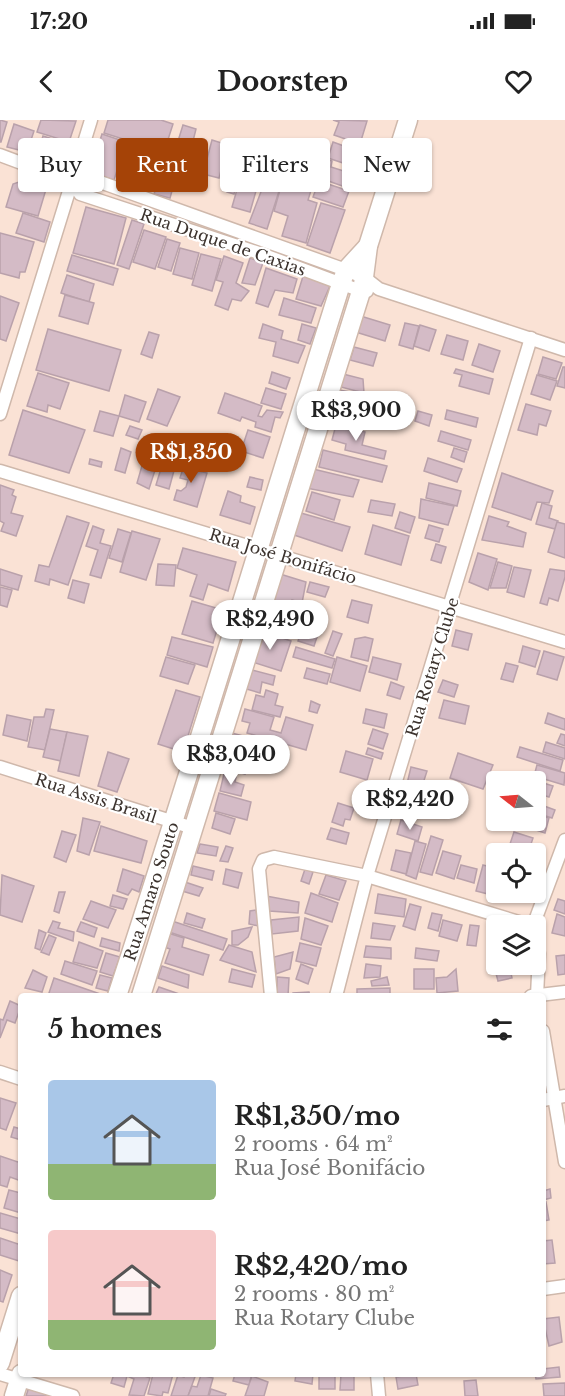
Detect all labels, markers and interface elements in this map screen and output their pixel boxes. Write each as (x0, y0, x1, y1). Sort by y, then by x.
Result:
text: 17:20 (30, 8, 88, 35)
icon: back (30, 65, 63, 98)
text: Doorstep (217, 65, 348, 98)
icon: heart (502, 65, 535, 98)
chip: Buy (18, 138, 104, 192)
chip: Rent (116, 138, 208, 192)
chip: Filters (220, 138, 330, 192)
chip: New (342, 138, 432, 192)
street label: Rua Duque de Caxias (137, 204, 309, 280)
pin: R$3,900 (301, 391, 411, 442)
text: R$3,900 (311, 398, 401, 422)
pin: R$1,350 (136, 433, 246, 484)
text: R$1,350 (150, 440, 232, 464)
street label: Rua José Bonifácio (207, 524, 359, 588)
street label: Rua Rotary Clube (401, 595, 463, 739)
pin: R$2,490 (215, 600, 325, 651)
text: R$2,490 (225, 607, 315, 631)
pin: R$3,040 (176, 735, 286, 786)
text: R$3,040 (186, 742, 276, 766)
street label: Rua Assis Brasil (33, 769, 159, 827)
north arrow (486, 771, 546, 831)
map controls (486, 771, 546, 975)
pin: R$2,420 (355, 780, 465, 831)
text: R$2,420 (366, 787, 454, 811)
street label: Rua Amaro Souto (119, 819, 183, 964)
button: locate (486, 843, 546, 903)
button: layers (486, 915, 546, 975)
text: 5 homes (48, 1013, 162, 1045)
icon: filters (483, 1013, 516, 1046)
text: R$1,350/mo (234, 1100, 400, 1132)
icon: home (96, 1104, 168, 1176)
text: 2 rooms · 64 m² (234, 1132, 393, 1156)
text: Rua José Bonifácio (234, 1156, 425, 1180)
text: R$2,420/mo (234, 1250, 408, 1282)
icon: home (96, 1254, 168, 1326)
text: 2 rooms · 80 m² (234, 1282, 395, 1306)
text: Rua Rotary Clube (234, 1306, 415, 1330)

